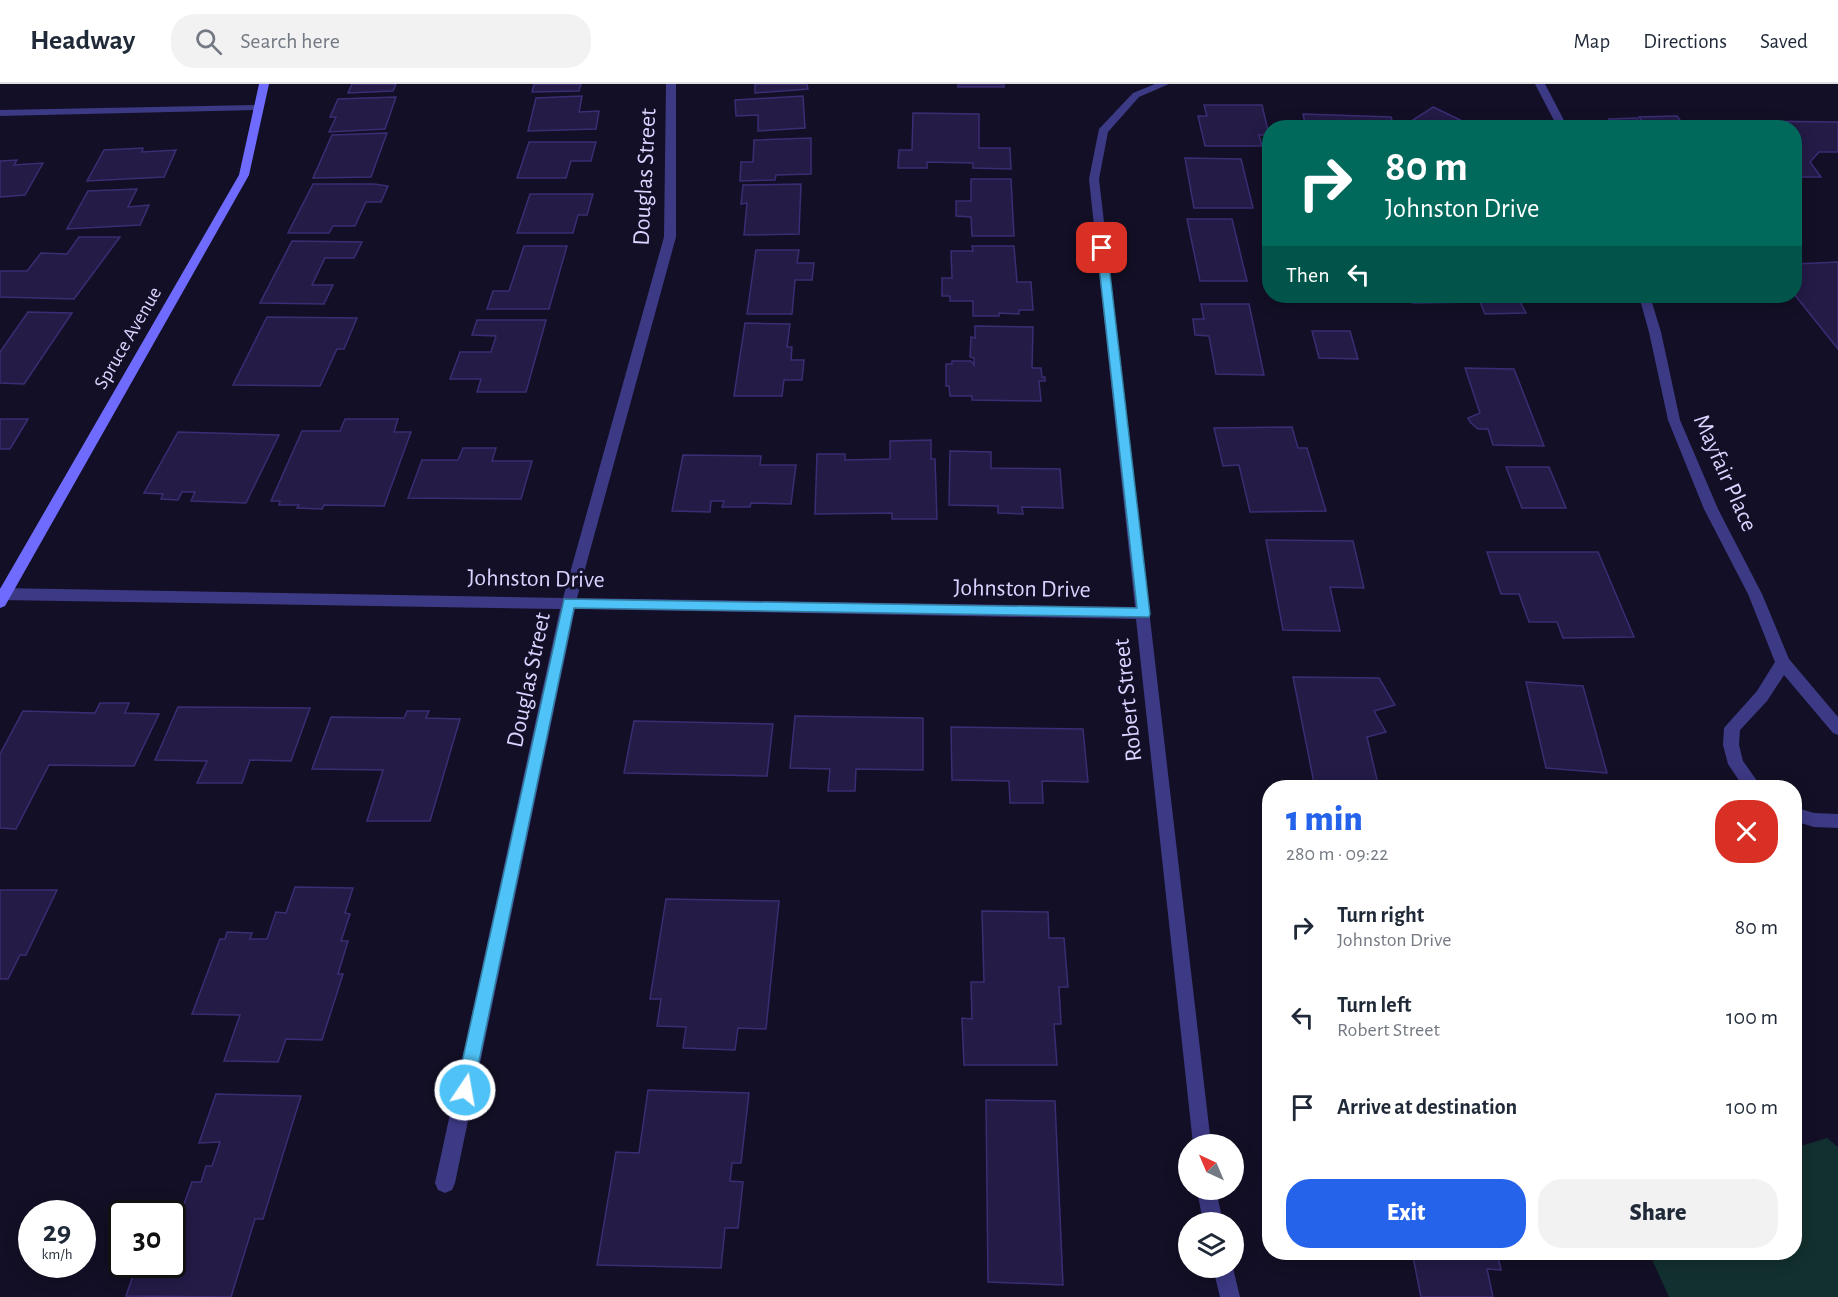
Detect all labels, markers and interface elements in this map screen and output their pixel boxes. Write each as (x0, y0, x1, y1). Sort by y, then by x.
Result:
search box (171, 14, 591, 68)
icon: search (192, 25, 225, 58)
text: Headway (30, 27, 135, 55)
text: Search here (240, 30, 340, 52)
text: Map (1574, 31, 1610, 52)
text: Directions (1643, 31, 1727, 52)
text: Saved (1760, 31, 1808, 52)
street label: Douglas Street (629, 107, 661, 246)
icon: right (1286, 144, 1364, 222)
text: 80 m (1385, 146, 1468, 188)
text: Johnston Drive (1385, 195, 1540, 222)
pin (1076, 222, 1127, 273)
icon: arrive (1085, 231, 1118, 264)
icon: left (1342, 258, 1375, 291)
text: Then (1286, 264, 1330, 286)
street label: Spruce Avenue (91, 283, 165, 393)
street label: Mayfair Place (1689, 411, 1761, 535)
street label: Johnston Drive (467, 566, 605, 592)
street label: Johnston Drive (953, 576, 1091, 602)
street label: Douglas Street (503, 610, 555, 750)
street label: Robert Street (1110, 637, 1146, 763)
button: close (1715, 800, 1778, 863)
text: 1 min (1286, 801, 1363, 837)
text: 280 m · 09:22 (1286, 844, 1388, 864)
text: Turn right (1337, 904, 1424, 926)
icon: right (1286, 911, 1319, 944)
text: 80 m (1735, 916, 1778, 938)
text: Johnston Drive (1337, 930, 1451, 950)
text: Turn left (1337, 994, 1411, 1016)
icon: left (1286, 1001, 1319, 1034)
text: 100 m (1726, 1006, 1778, 1028)
text: Robert Street (1337, 1020, 1440, 1040)
position arrow (433, 1058, 497, 1122)
icon: arrive (1286, 1091, 1319, 1124)
text: Arrive at destination (1337, 1096, 1517, 1118)
text: 100 m (1726, 1096, 1778, 1118)
north arrow (1178, 1134, 1244, 1200)
map controls (1178, 1134, 1244, 1278)
button: Exit (1286, 1179, 1526, 1248)
button: Share (1538, 1179, 1778, 1248)
speed limit sign: 30 (108, 1200, 186, 1278)
button: layers (1178, 1212, 1244, 1278)
text: 29 (43, 1217, 71, 1247)
text: km/h (42, 1247, 72, 1262)

